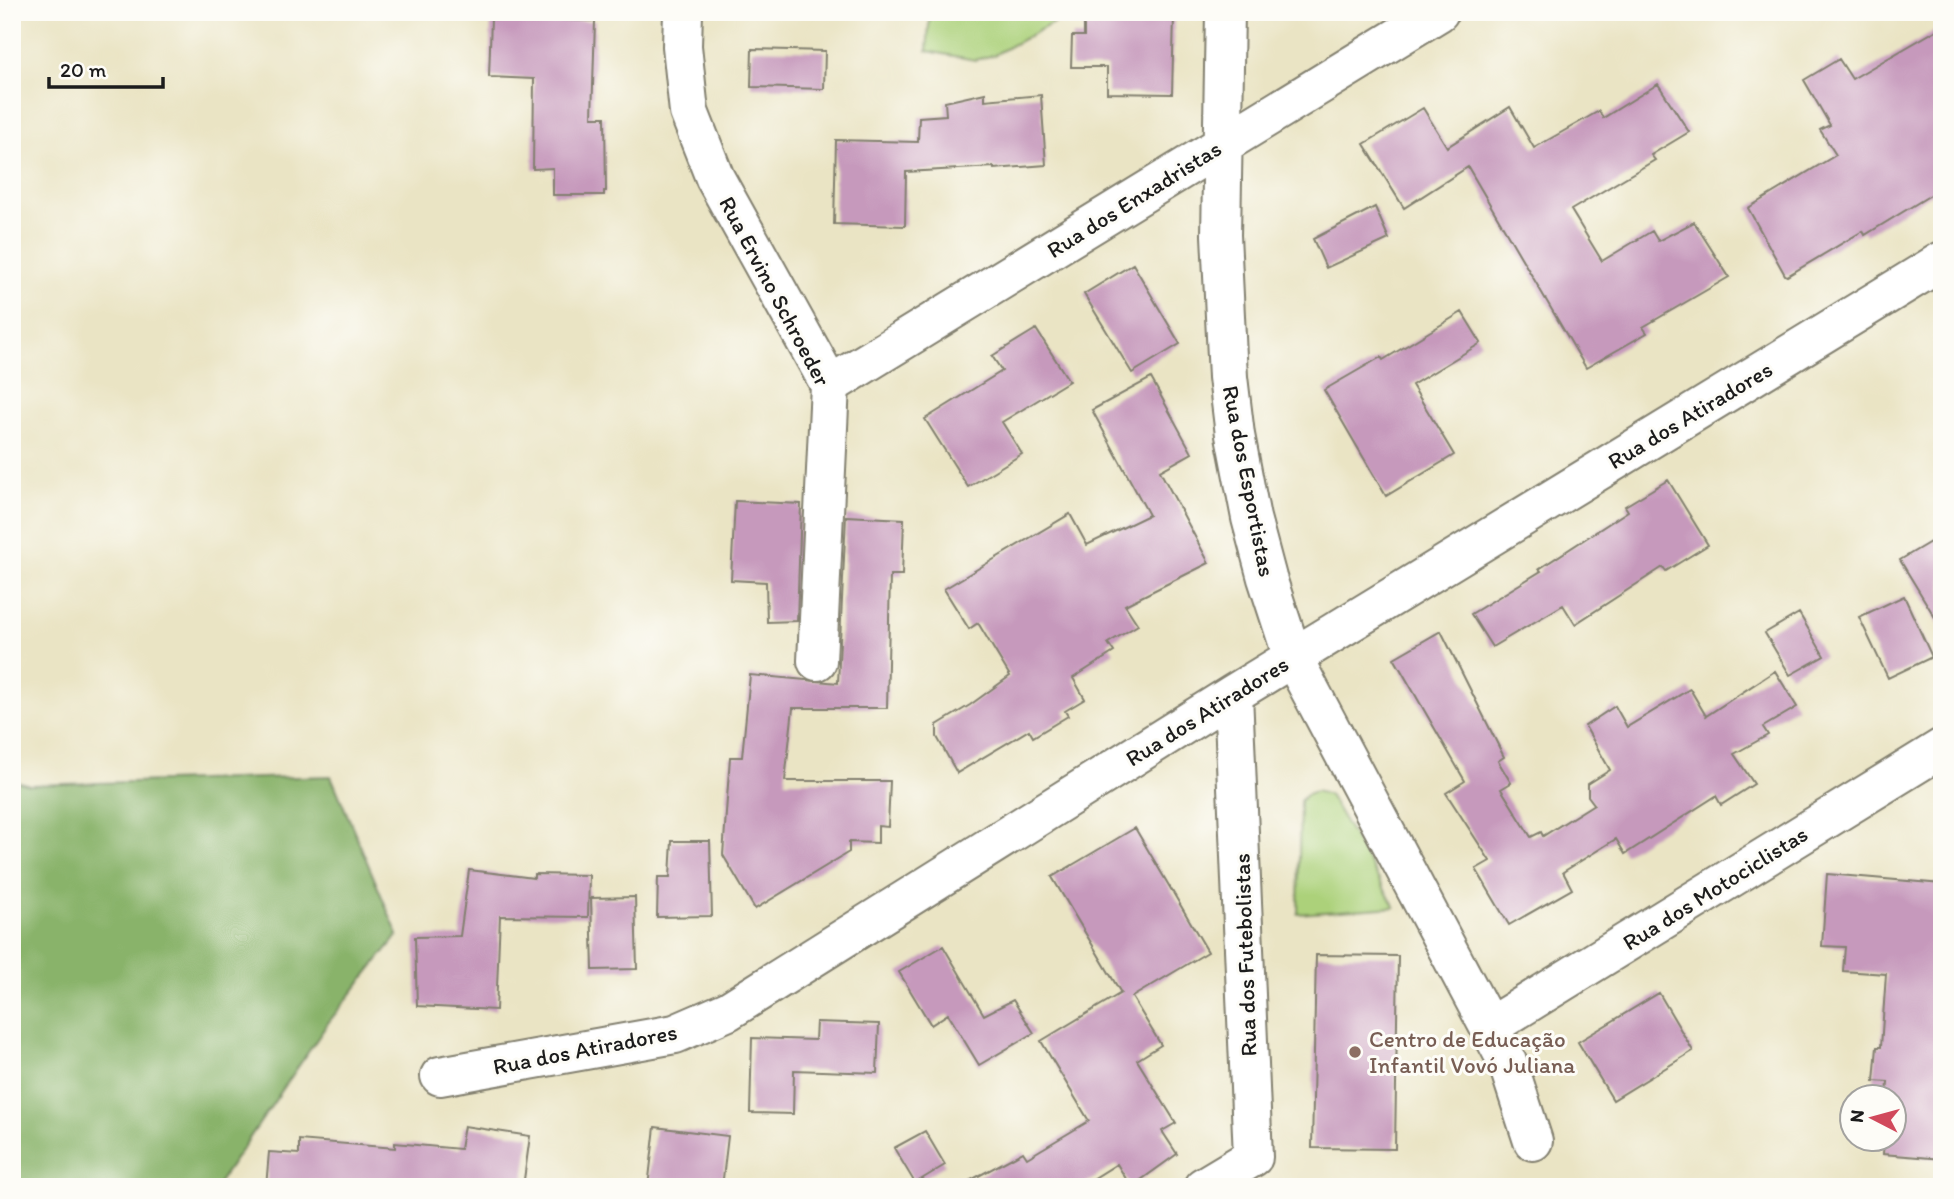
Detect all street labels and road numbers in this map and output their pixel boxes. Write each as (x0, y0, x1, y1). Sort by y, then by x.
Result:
street label: Rua dos Enxadristas (1042, 134, 1226, 264)
street label: Rua Ervino Schroeder (713, 191, 837, 391)
street label: Rua dos Atiradores (1603, 355, 1777, 475)
street label: Rua dos Esportistas (1217, 383, 1281, 579)
street label: Rua dos Atiradores (1120, 650, 1294, 772)
street label: Rua dos Motociclistas (1617, 820, 1813, 956)
street label: Rua dos Futebolistas (1227, 853, 1263, 1057)
street label: Rua dos Atiradores (491, 1017, 679, 1081)

